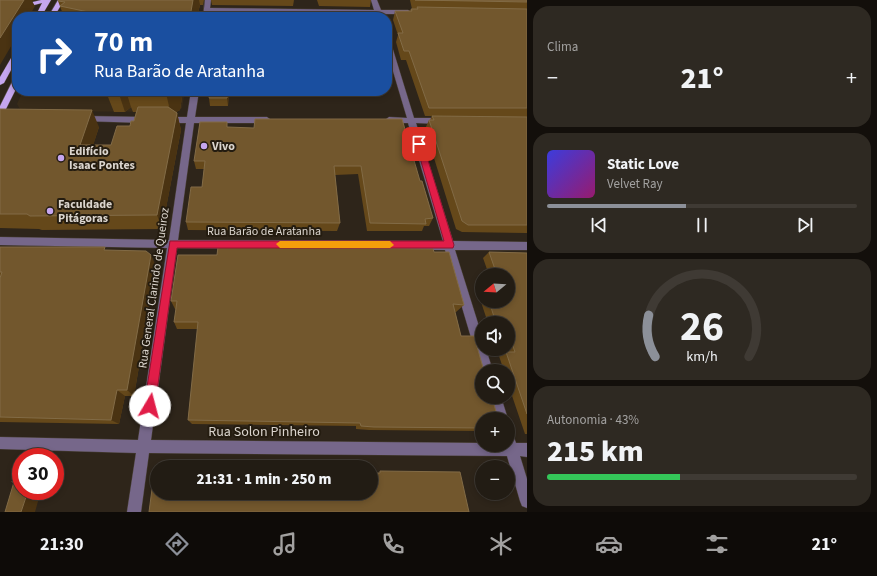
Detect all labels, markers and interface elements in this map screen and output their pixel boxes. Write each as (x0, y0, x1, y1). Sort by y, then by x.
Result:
text: 70 m (94, 22, 153, 62)
icon: right (28, 28, 80, 80)
text: Clima (547, 38, 578, 56)
text: 21° (680, 57, 724, 100)
text: Rua Barão de Aratanha (94, 59, 265, 84)
text: − (547, 62, 558, 94)
text: + (846, 62, 857, 94)
pin (402, 127, 436, 161)
icon: arrive (408, 133, 430, 155)
place label: Vivo (211, 138, 235, 155)
marker: Vivo (199, 141, 209, 151)
place label: Edifício Isaac Pontes (69, 143, 135, 174)
marker: Edifício Isaac Pontes (56, 153, 66, 163)
text: Static Love (607, 154, 679, 175)
text: Velvet Ray (607, 175, 663, 193)
place label: Faculdade Pitágoras (58, 196, 112, 227)
marker: Faculdade Pitágoras (45, 206, 55, 216)
street label: Rua General Clarindo de Queiroz (134, 206, 174, 370)
icon: previous (588, 214, 610, 236)
icon: pause (691, 214, 713, 236)
icon: next (794, 214, 816, 236)
street label: Rua Barão de Aratanha (207, 223, 321, 240)
north arrow (475, 268, 515, 308)
map controls (475, 268, 515, 500)
text: 26 (680, 297, 724, 357)
button: sound (475, 316, 515, 356)
text: km/h (686, 346, 718, 367)
button: search (475, 364, 515, 404)
position arrow (129, 385, 171, 427)
text: Autonomia · 43% (547, 411, 639, 429)
button: + (475, 412, 515, 452)
street label: Rua Solon Pinheiro (208, 422, 320, 442)
text: 215 km (547, 430, 644, 473)
speed limit sign: 30 (12, 448, 64, 500)
button: − (475, 460, 515, 500)
text: 21:31 · 1 min · 250 m (197, 469, 331, 490)
icon: directions (163, 530, 191, 558)
icon: music (271, 530, 299, 558)
icon: phone (379, 530, 407, 558)
icon: climate (487, 530, 515, 558)
icon: car (595, 530, 623, 558)
icon: filters (703, 530, 731, 558)
text: 21:30 (40, 532, 83, 557)
text: 21° (811, 532, 837, 557)

